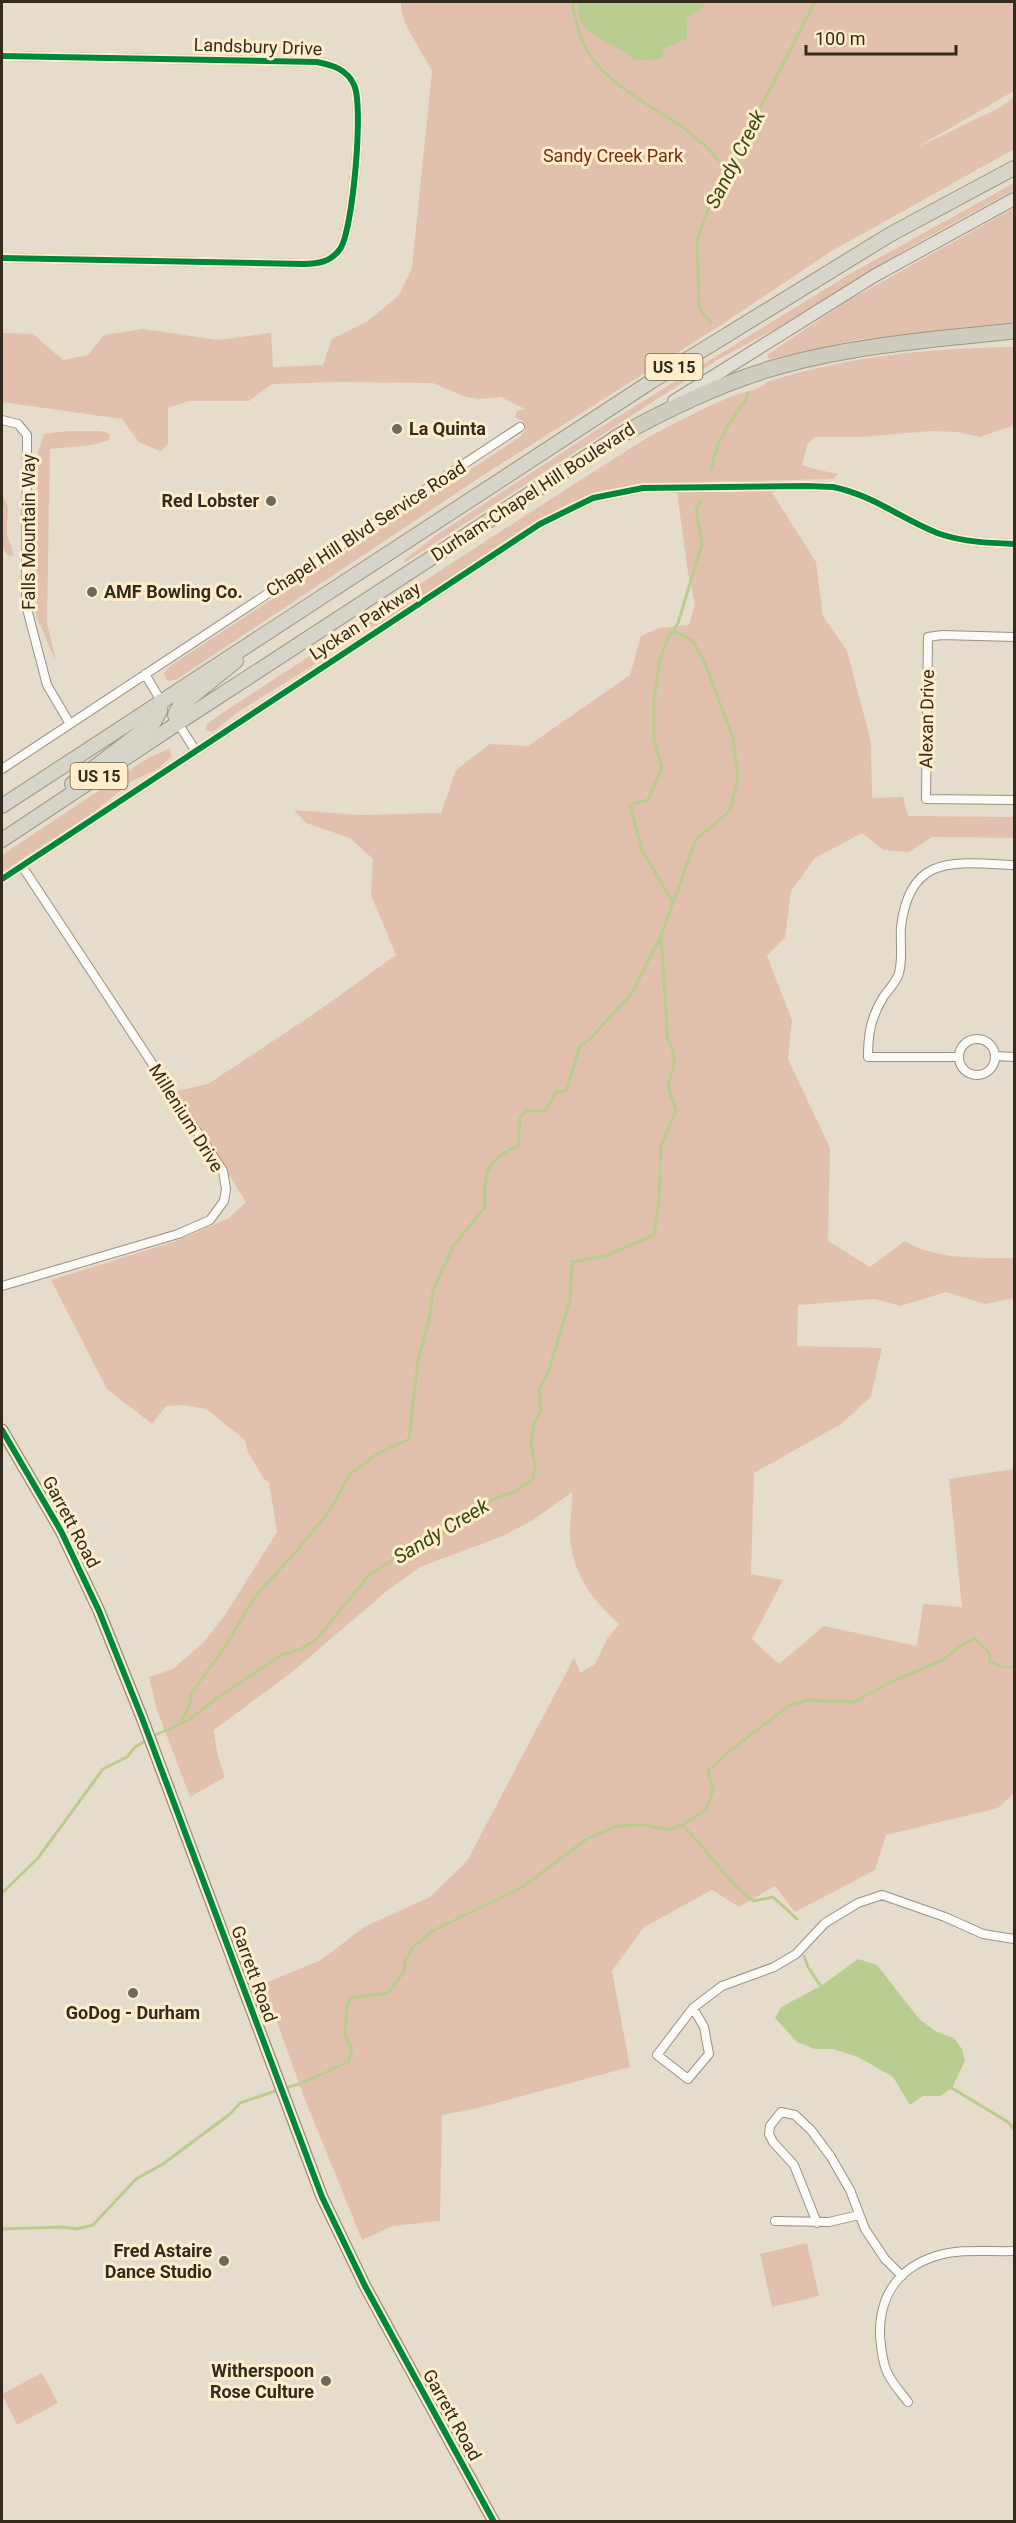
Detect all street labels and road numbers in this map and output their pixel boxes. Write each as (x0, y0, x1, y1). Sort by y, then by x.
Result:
street label: Landsbury Drive (193, 34, 323, 59)
road number: US 15 (646, 354, 702, 380)
street label: Durham-Chapel Hill Boulevard (427, 418, 638, 565)
street label: Falls Mountain Way (18, 453, 39, 610)
street label: Chapel Hill Blvd Service Road (262, 456, 469, 601)
street label: Lyckan Parkway (305, 577, 424, 664)
street label: Alexan Drive (915, 669, 938, 769)
road number: US 15 (70, 763, 128, 789)
street label: Millenium Drive (145, 1060, 228, 1176)
street label: Garrett Road (38, 1472, 104, 1571)
street label: Garrett Road (227, 1923, 282, 2025)
street label: Garrett Road (419, 2365, 486, 2464)

